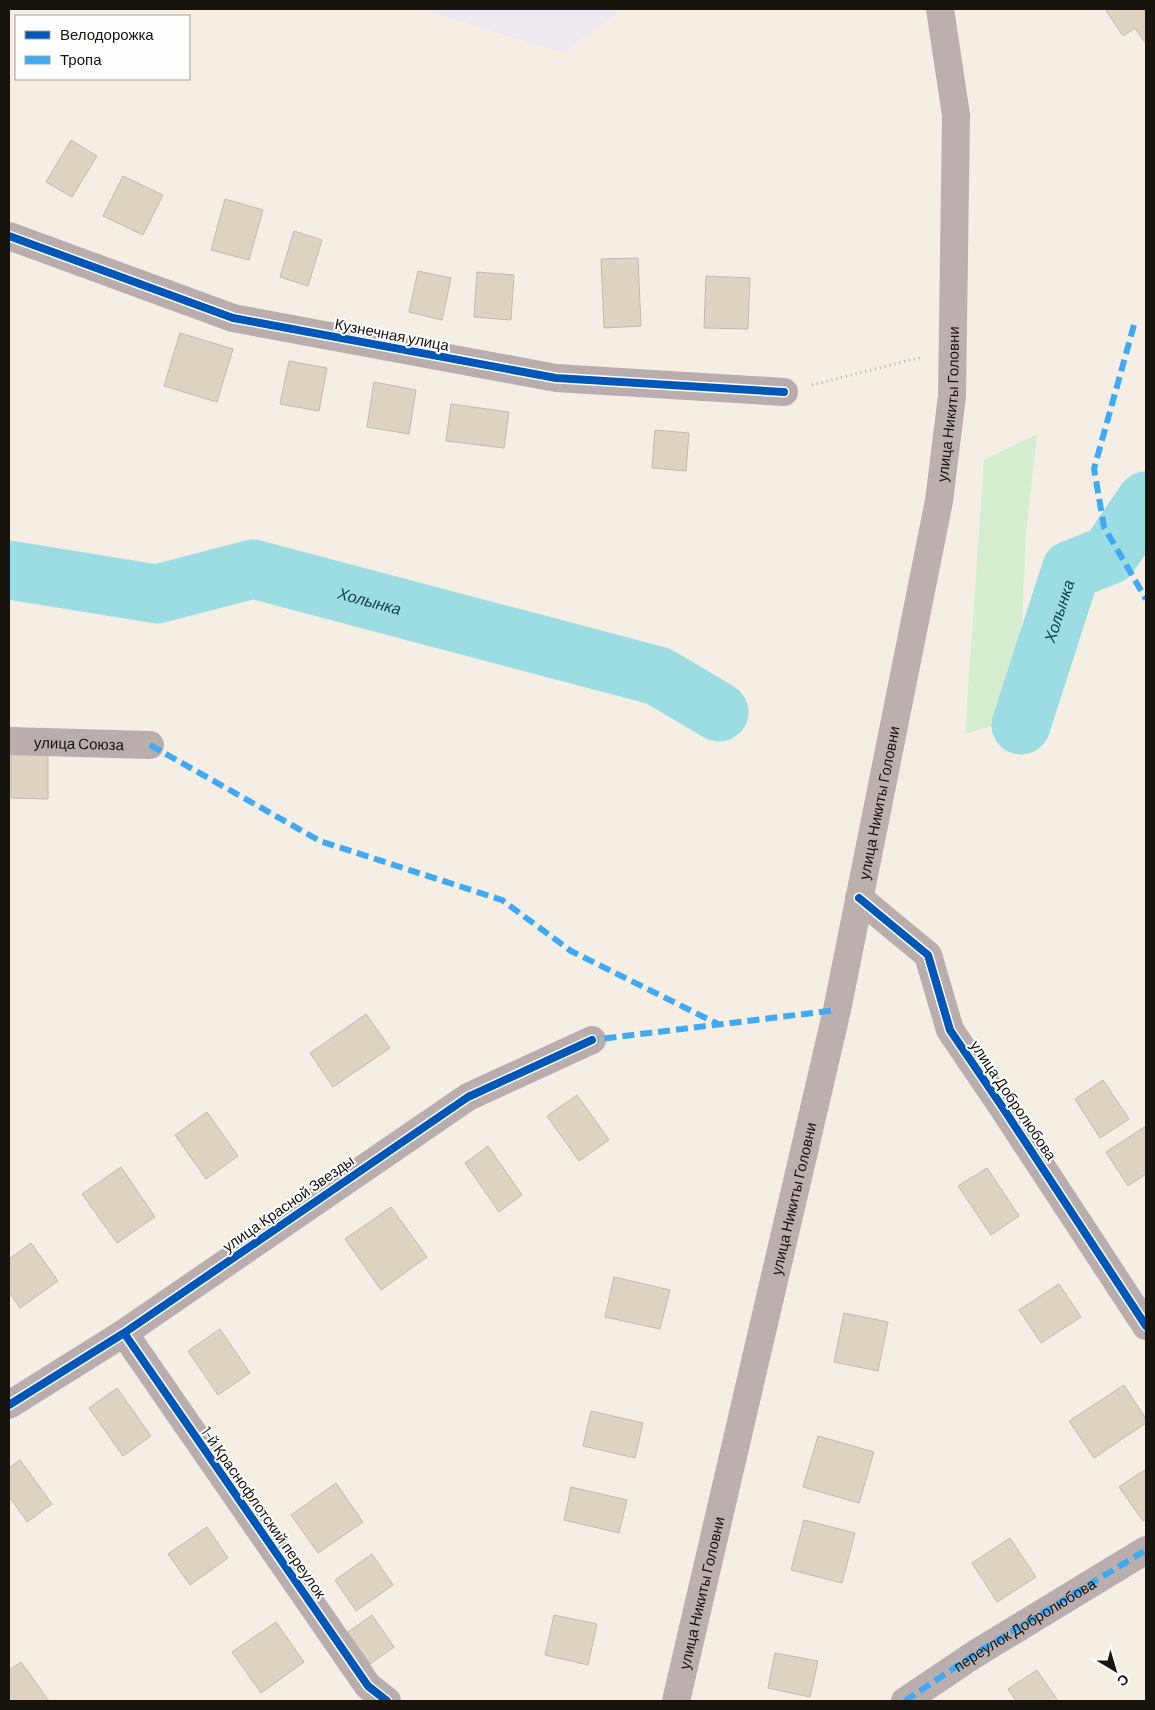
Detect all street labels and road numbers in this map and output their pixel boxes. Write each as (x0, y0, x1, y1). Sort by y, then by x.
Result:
street label: Кузнечная улица (333, 314, 451, 354)
street label: улица Никиты Головни (932, 326, 962, 483)
street label: улица Никиты Головни (854, 724, 903, 881)
street label: улица Союза (34, 733, 125, 753)
street label: улица Добролюбова (967, 1037, 1061, 1164)
street label: улица Никиты Головни (767, 1120, 820, 1277)
street label: улица Красной Звезды (219, 1151, 357, 1255)
street label: 1-й Краснофлотский переулок (198, 1423, 331, 1602)
street label: улица Никиты Головни (675, 1515, 728, 1671)
street label: переулок Добролюбова (950, 1573, 1099, 1675)

